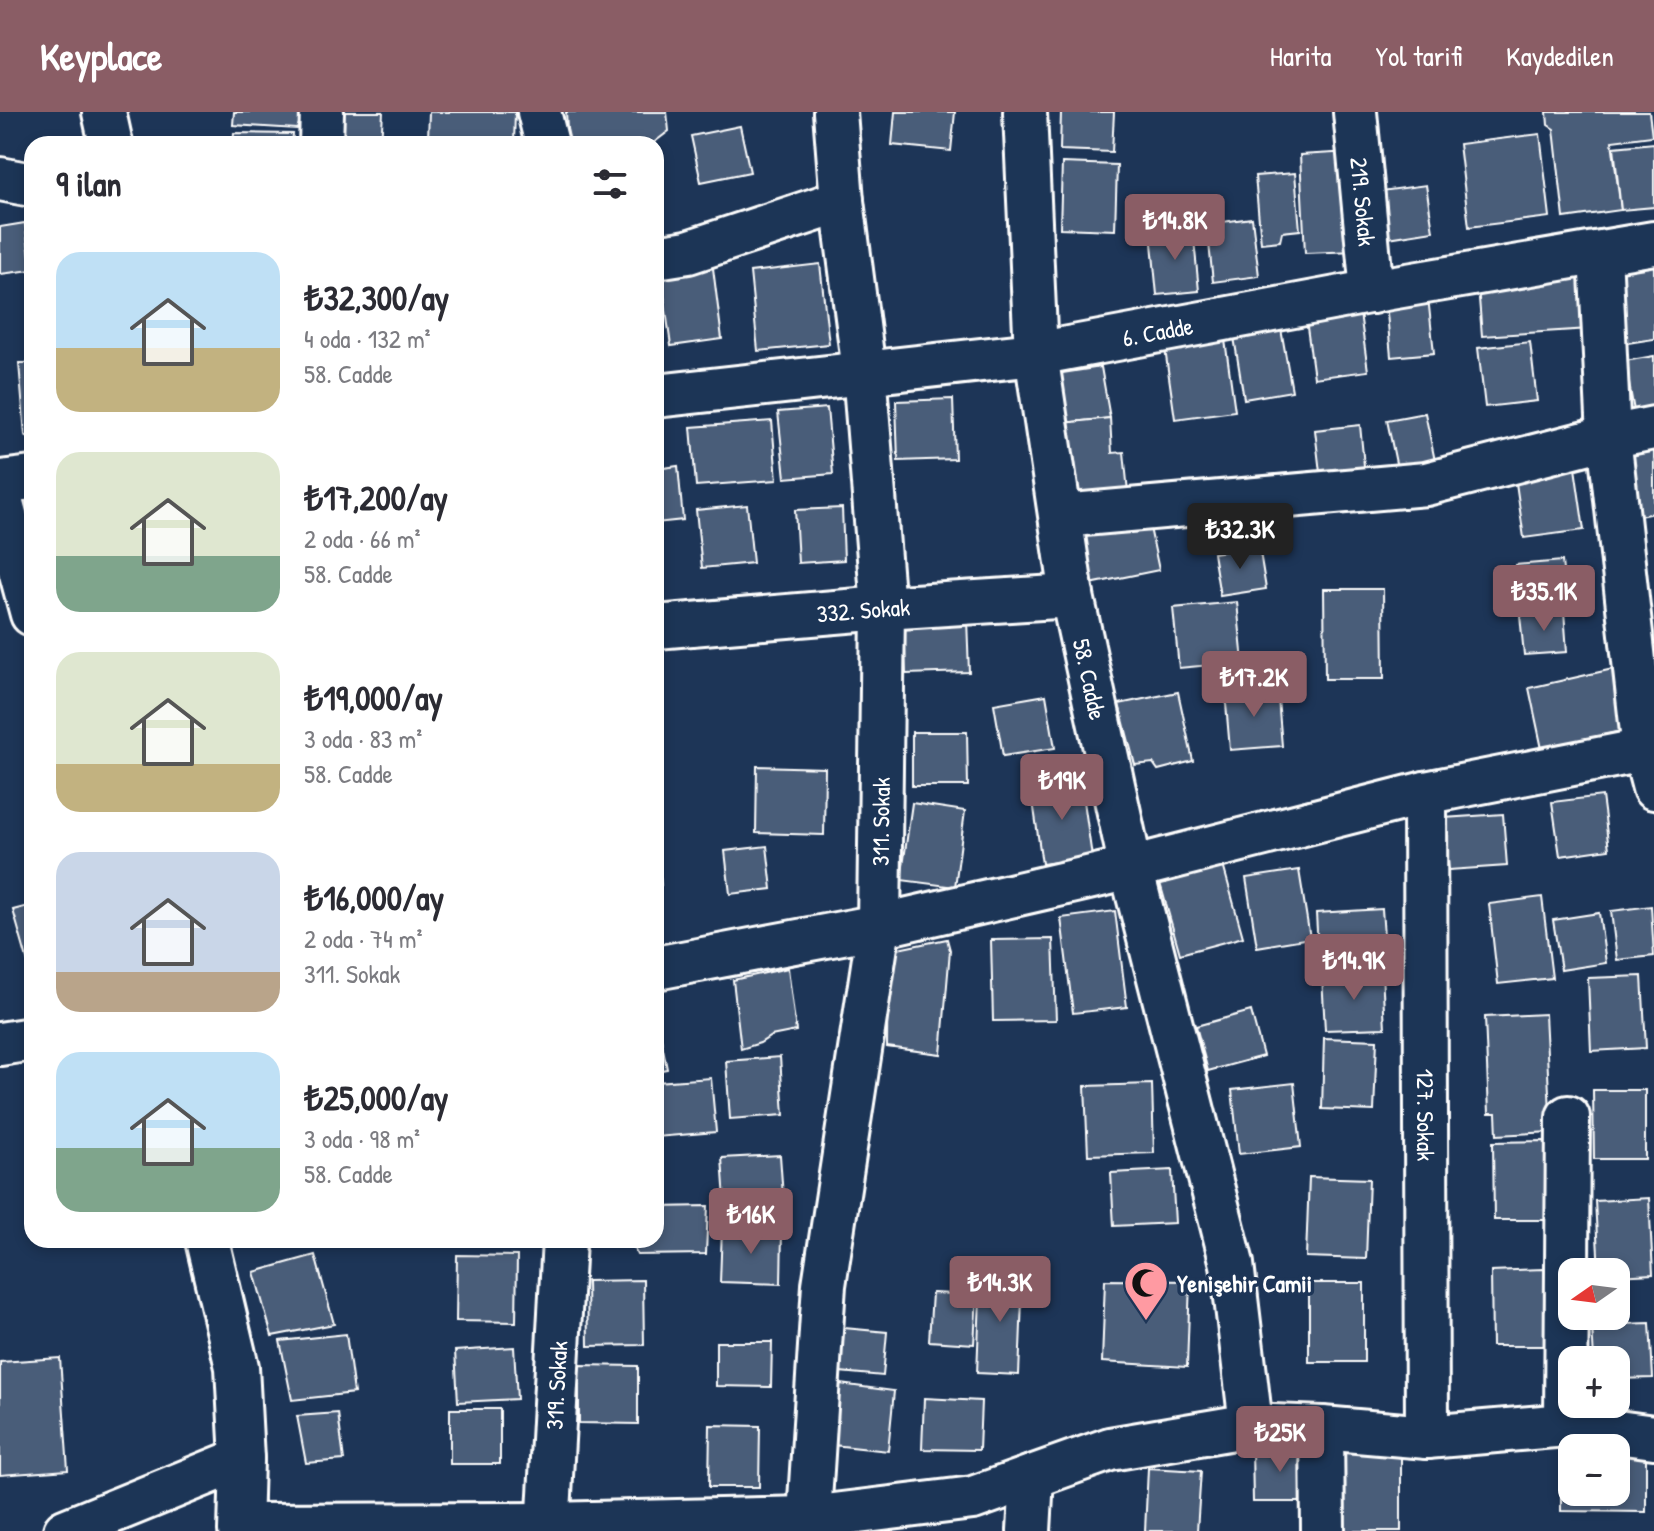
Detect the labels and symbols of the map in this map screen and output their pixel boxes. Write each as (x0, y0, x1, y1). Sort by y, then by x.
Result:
street label: 219. Sokak (1343, 156, 1384, 248)
pin: ₺14.8K (1110, 194, 1240, 262)
street label: 6. Cadde (1120, 309, 1196, 354)
pin: ₺32.3K (1175, 503, 1305, 571)
pin: ₺35.1K (1479, 565, 1609, 633)
street label: 332. Sokak (815, 590, 911, 629)
street label: 58. Cadde (1066, 636, 1114, 723)
pin: ₺17.2K (1189, 651, 1319, 719)
pin: ₺19K (1015, 754, 1109, 822)
street label: 311. Sokak (864, 777, 897, 866)
pin: ₺14.9K (1289, 934, 1419, 1002)
street label: 127. Sokak (1410, 1069, 1442, 1161)
pin: ₺16K (704, 1188, 798, 1256)
pin: ₺14.3K (935, 1256, 1065, 1324)
north arrow (1558, 1258, 1630, 1330)
mosque icon: Yenişehir Camii (1122, 1259, 1170, 1322)
place label: Yenişehir Camii (1177, 1267, 1312, 1299)
street label: 319. Sokak (538, 1340, 574, 1431)
pin: ₺25K (1233, 1406, 1327, 1474)

